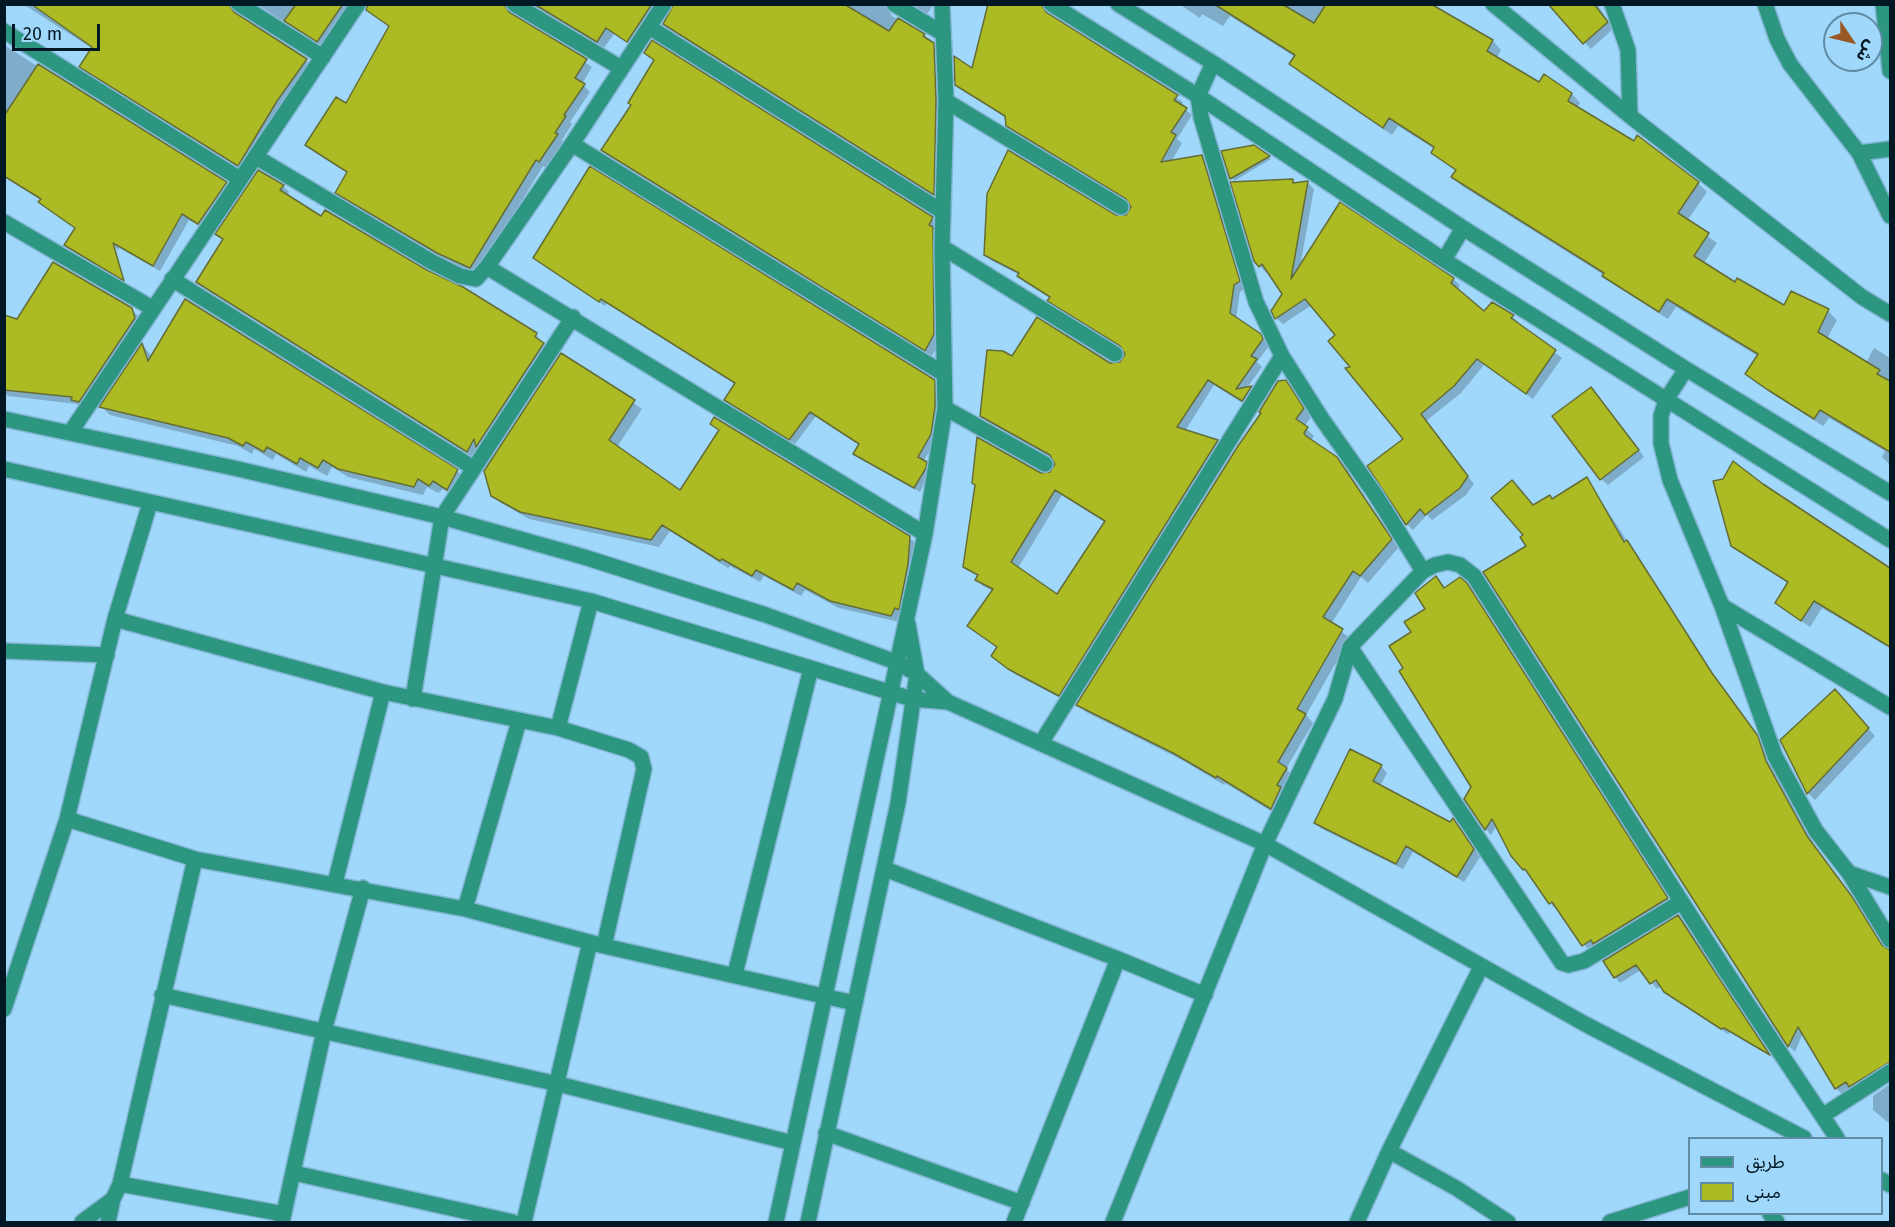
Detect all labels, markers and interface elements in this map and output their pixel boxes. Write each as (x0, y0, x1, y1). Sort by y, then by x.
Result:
scale bar (15, 12, 104, 50)
north arrow (1823, 12, 1883, 72)
text: 20 m (23, 23, 62, 45)
text: ش (1852, 37, 1881, 66)
legend (1688, 1137, 1883, 1215)
text: طريق (1746, 1151, 1785, 1173)
text: مبنى (1746, 1181, 1781, 1203)

